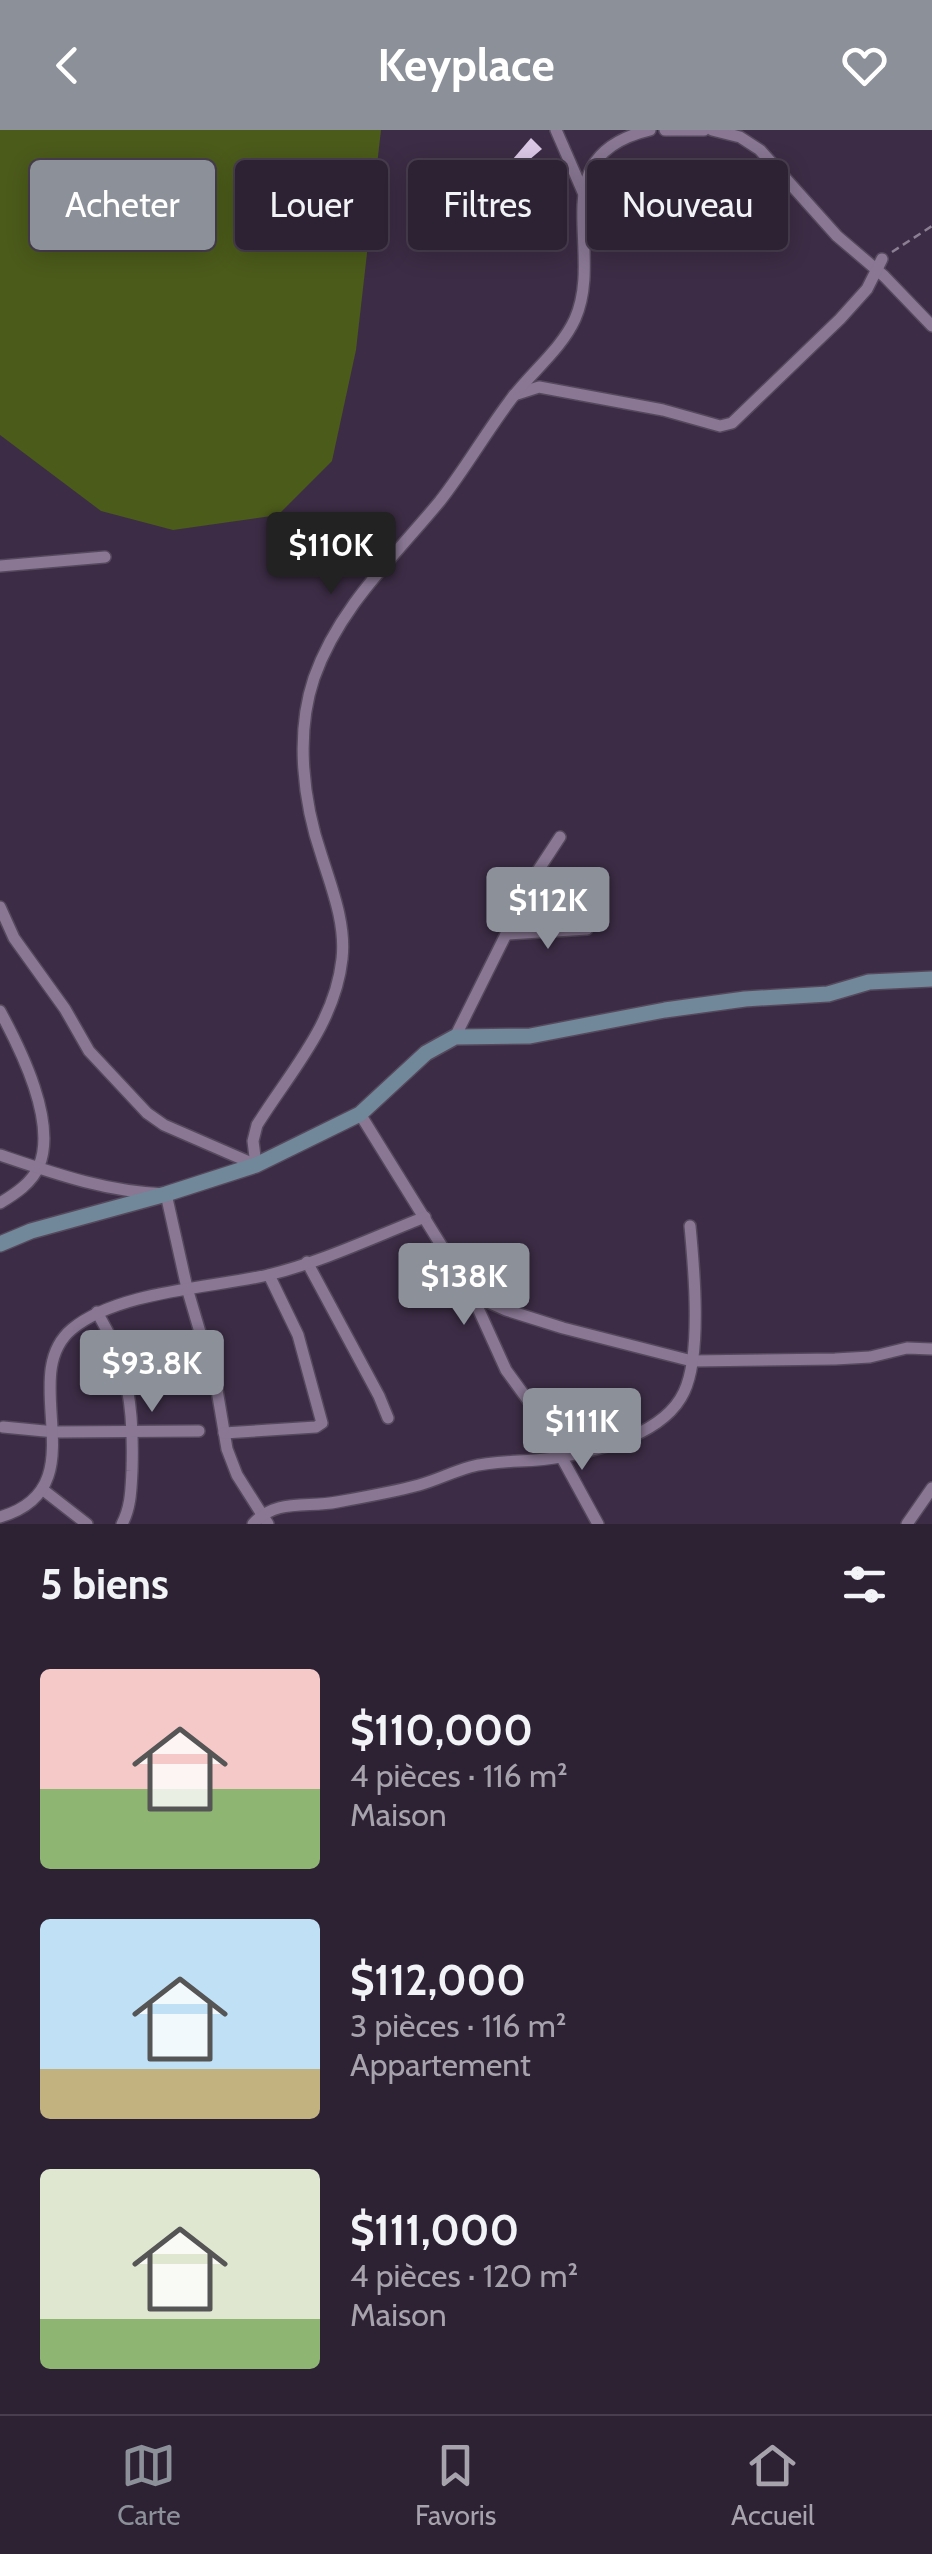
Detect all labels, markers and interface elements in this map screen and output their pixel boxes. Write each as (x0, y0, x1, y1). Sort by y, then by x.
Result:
icon: back (40, 38, 95, 93)
text: Keyplace (377, 38, 555, 92)
icon: heart (837, 38, 892, 93)
chip: Acheter (30, 160, 215, 250)
chip: Louer (235, 160, 388, 250)
chip: Filtres (408, 160, 567, 250)
chip: Nouveau (587, 160, 788, 250)
pin: $110K (261, 512, 401, 597)
text: $110K (289, 525, 373, 564)
pin: $112K (478, 867, 618, 952)
text: $112K (508, 880, 588, 919)
pin: $138K (394, 1243, 534, 1328)
text: $138K (420, 1256, 508, 1295)
pin: $93.8K (71, 1330, 233, 1415)
text: $93.8K (102, 1343, 202, 1382)
pin: $111K (512, 1388, 652, 1473)
text: $111K (545, 1401, 619, 1440)
icon: filters (837, 1557, 892, 1612)
text: 5 biens (40, 1558, 169, 1610)
text: $110,000 (350, 1704, 533, 1756)
icon: home (120, 1709, 240, 1829)
text: 4 pièces · 116 m² (350, 1756, 568, 1795)
text: Maison (350, 1795, 447, 1834)
text: $112,000 (350, 1954, 526, 2006)
icon: home (120, 1959, 240, 2079)
text: 3 pièces · 116 m² (350, 2006, 566, 2045)
text: Appartement (350, 2045, 531, 2084)
text: $111,000 (350, 2204, 519, 2256)
icon: home (120, 2209, 240, 2329)
text: 4 pièces · 120 m² (350, 2256, 578, 2295)
text: Maison (350, 2295, 447, 2334)
tab: Carte (117, 2438, 180, 2532)
tab: Favoris (415, 2438, 496, 2532)
tab: Accueil (731, 2438, 815, 2532)

